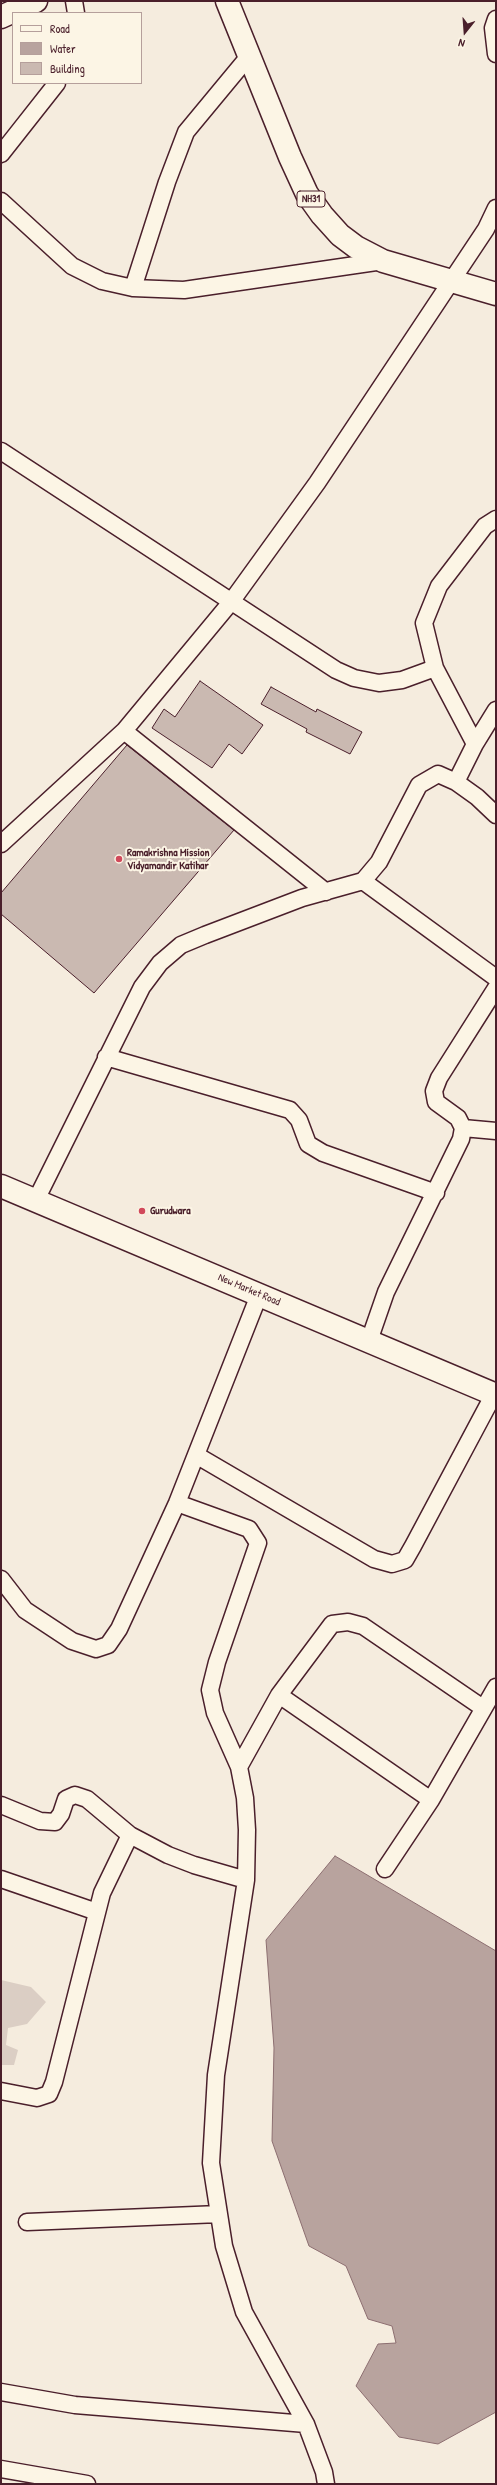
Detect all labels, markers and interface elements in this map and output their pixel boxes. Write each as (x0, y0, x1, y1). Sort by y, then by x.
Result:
legend (12, 12, 142, 84)
north arrow (445, 12, 485, 52)
text: Road (50, 20, 70, 37)
text: N (457, 36, 466, 51)
text: Water (50, 40, 76, 57)
text: Building (50, 60, 85, 77)
road number: NH31 (297, 191, 325, 207)
place label: Ramakrishna Mission Vidyamandir Katihar (127, 846, 209, 872)
marker: Ramakrishna Mission Vidyamandir Katihar (114, 854, 124, 864)
place label: Gurudwara (150, 1204, 191, 1218)
marker: Gurudwara (137, 1206, 147, 1216)
street label: New Market Road (216, 1271, 282, 1309)

